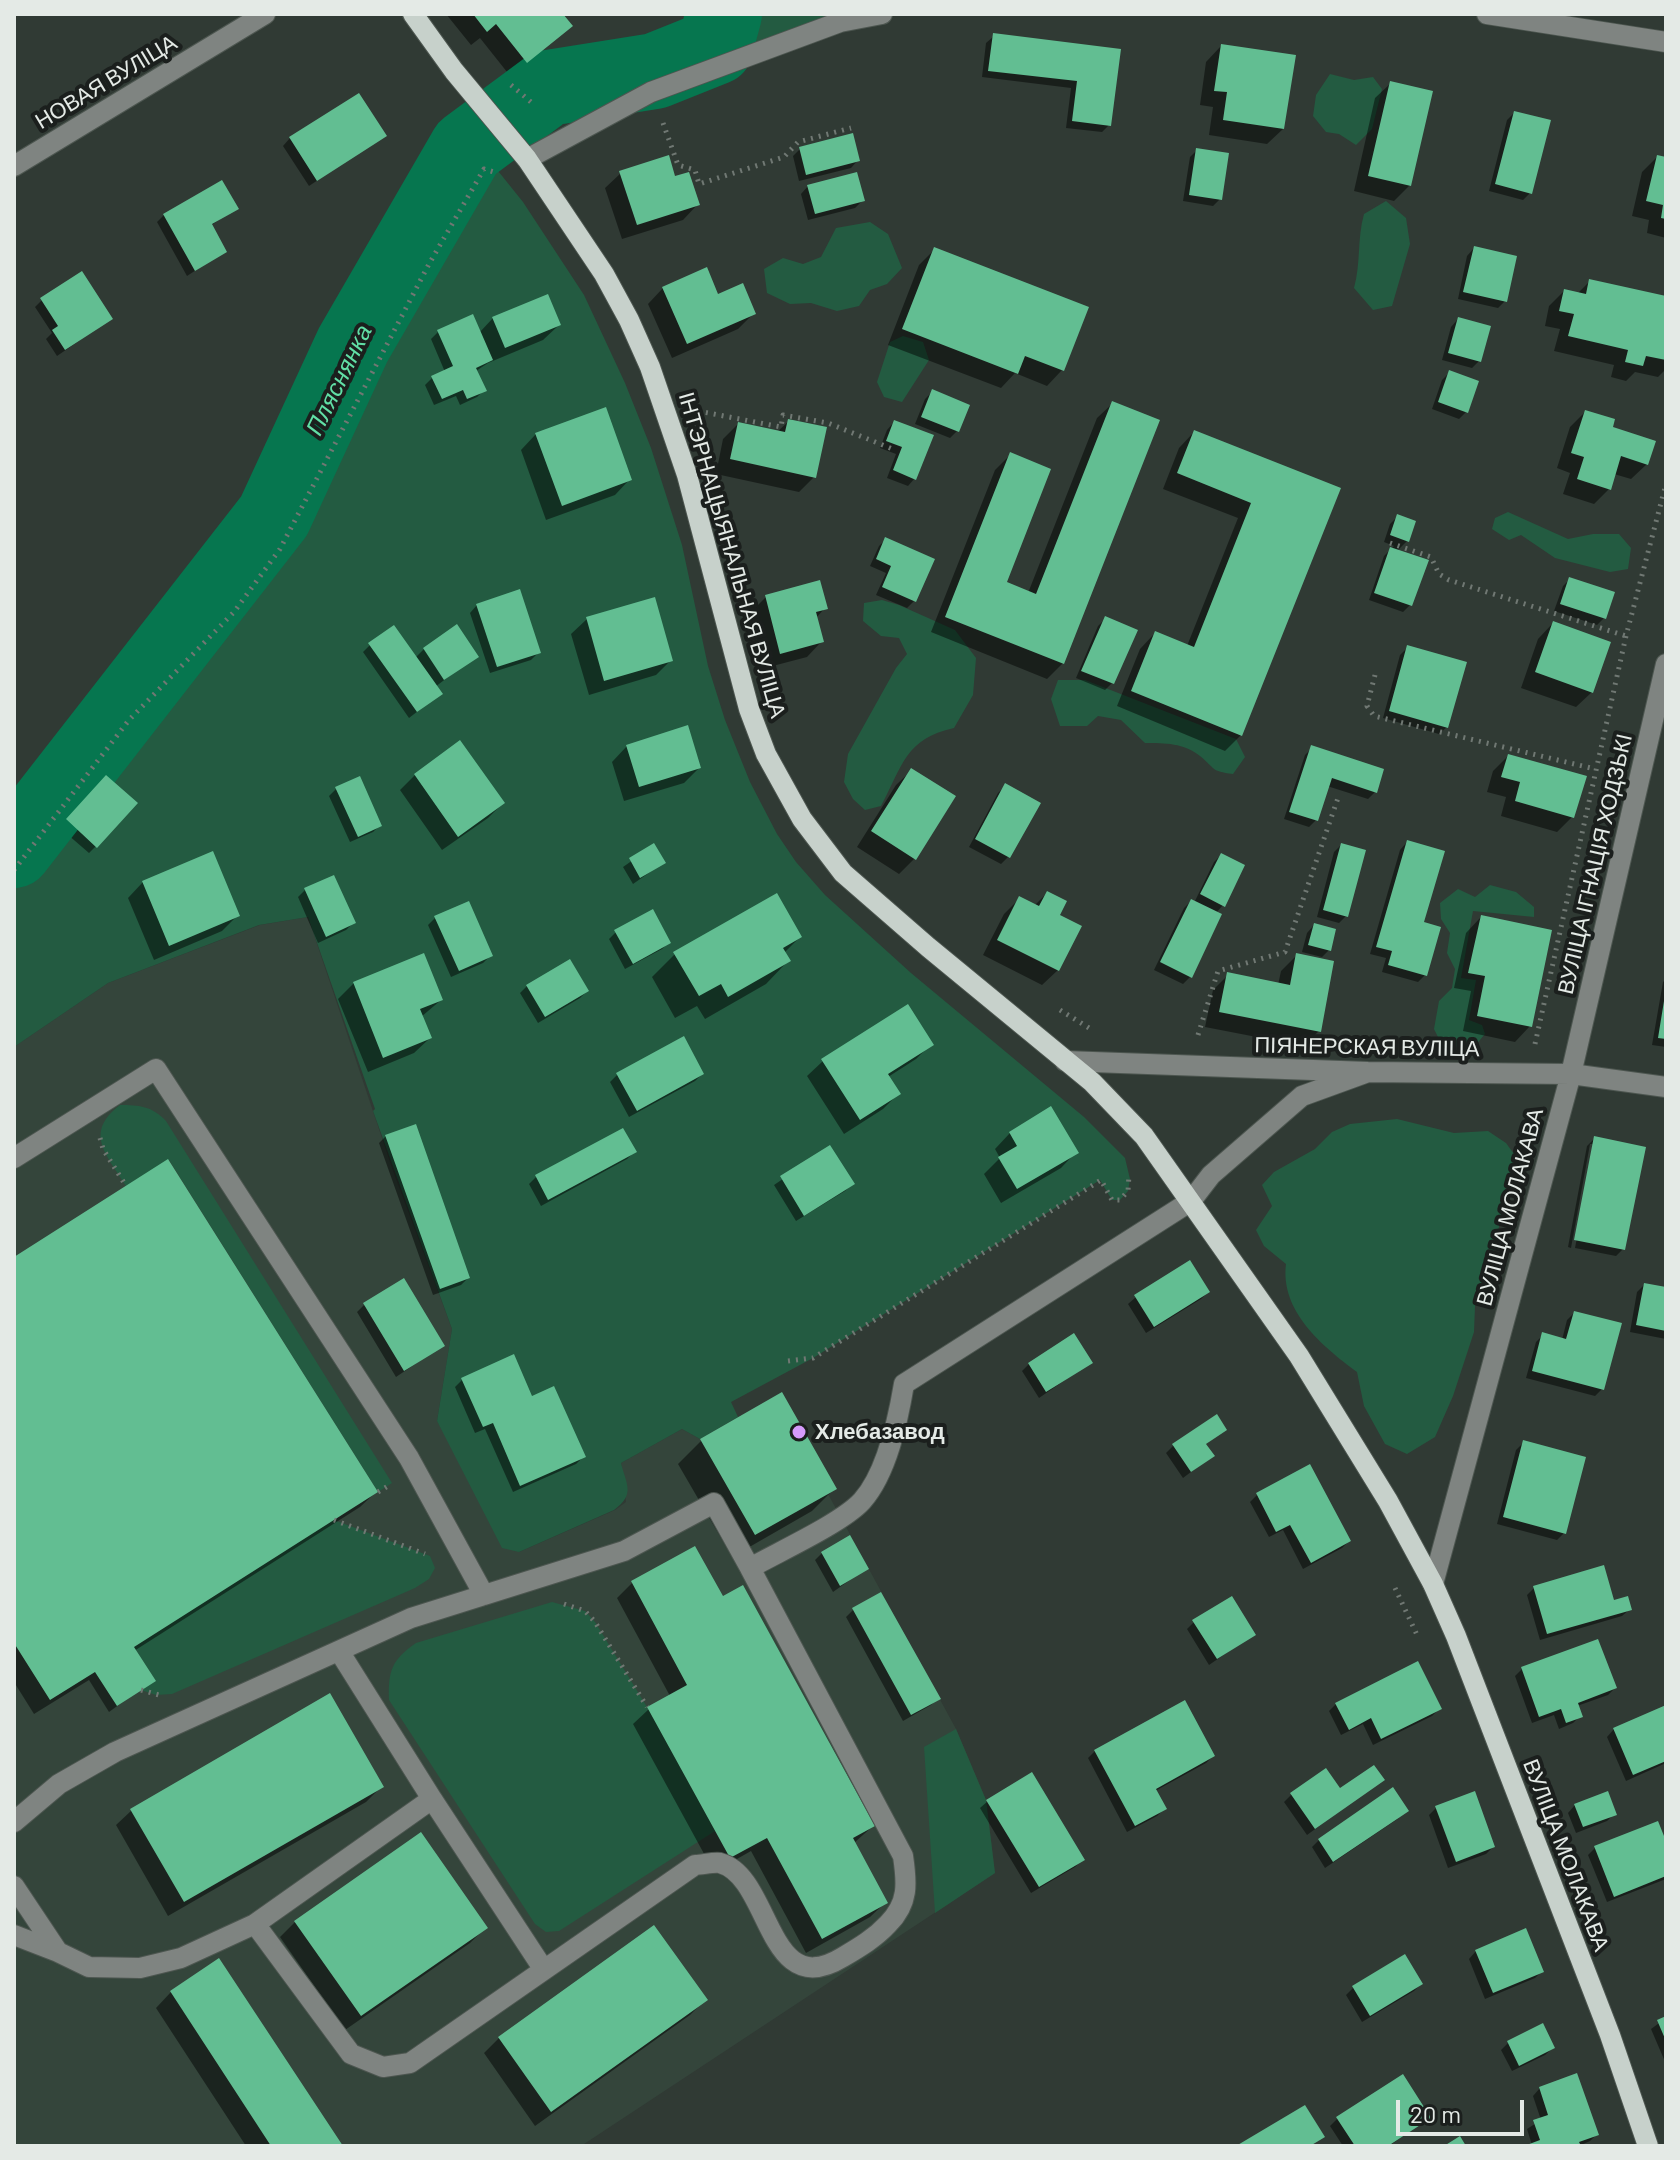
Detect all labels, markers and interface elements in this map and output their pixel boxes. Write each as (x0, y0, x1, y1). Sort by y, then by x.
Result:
street label: НОВАЯ ВУЛІЦА (30, 29, 182, 135)
water label: Пляснянка (300, 320, 378, 440)
street label: ІНТЭРНАЦЫЯНАЛЬНАЯ ВУЛІЦА (673, 389, 791, 721)
street label: ВУЛІЦА ІГНАЦІЯ ХОДЗЬКІ (1552, 731, 1638, 997)
street label: ПІЯНЕРСКАЯ ВУЛІЦА (1254, 1032, 1480, 1062)
street label: ВУЛІЦА МОЛАКАВА (1471, 1105, 1549, 1309)
place label: Хлебазавод (815, 1419, 945, 1445)
marker: Хлебазавод (790, 1423, 808, 1441)
street label: ВУЛІЦА МОЛАКАВА (1517, 1755, 1615, 1955)
scale bar (1400, 2084, 1528, 2134)
text: 20 m (1410, 2099, 1461, 2128)

